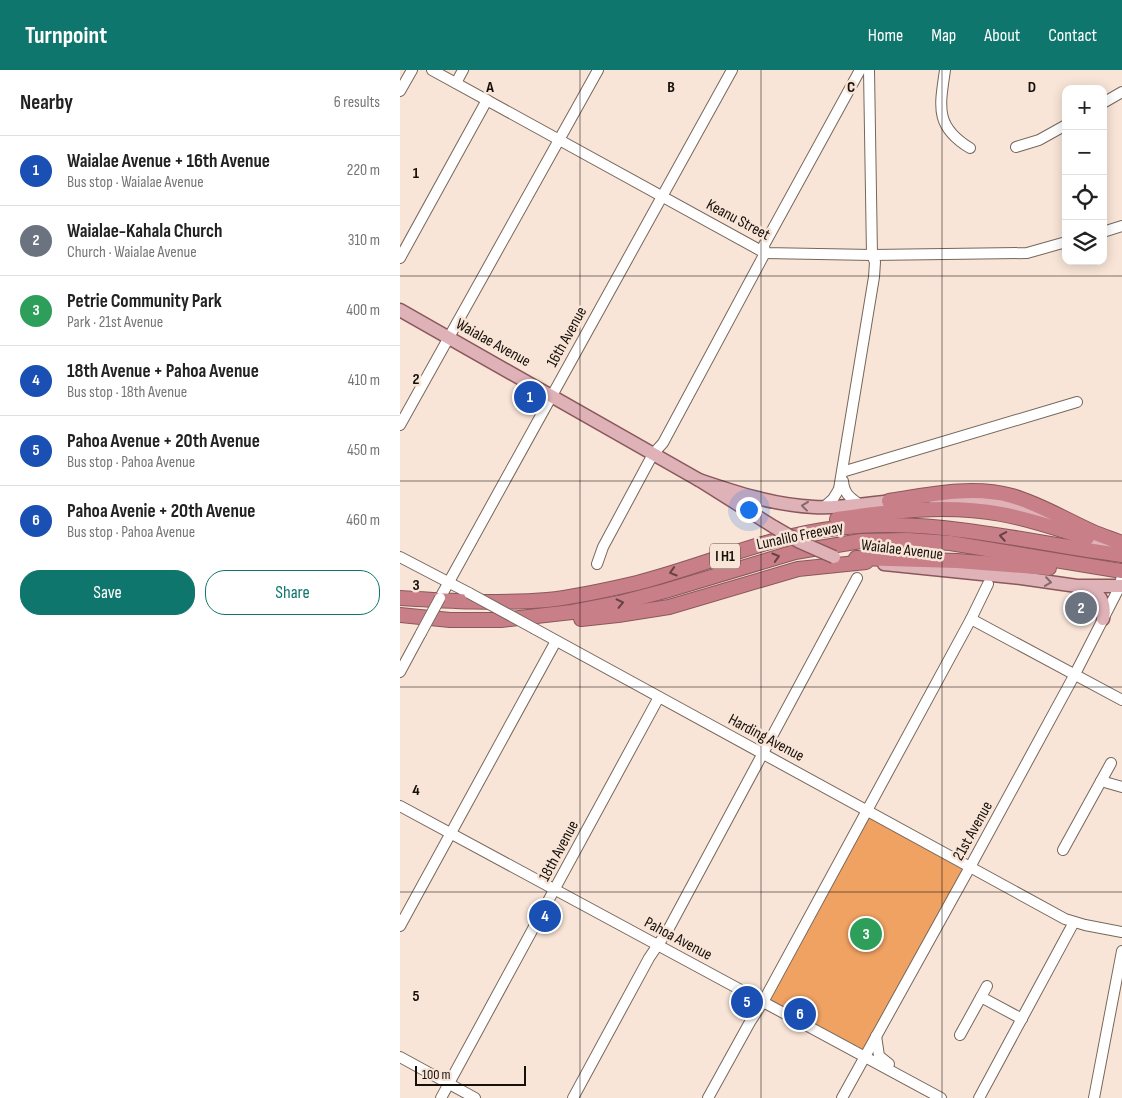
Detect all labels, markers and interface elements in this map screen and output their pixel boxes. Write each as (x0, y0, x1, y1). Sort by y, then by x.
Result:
text: Turnpoint (25, 21, 107, 50)
text: Home (868, 25, 903, 46)
text: Map (931, 25, 956, 46)
text: About (984, 25, 1020, 46)
text: Contact (1048, 25, 1097, 46)
text: A (485, 78, 494, 97)
text: B (667, 78, 675, 97)
text: C (847, 78, 855, 97)
text: D (1028, 78, 1036, 97)
map controls (1062, 85, 1107, 265)
button: + (1062, 85, 1107, 130)
text: Nearby (20, 90, 73, 115)
text: 6 results (334, 93, 380, 112)
button: − (1062, 130, 1107, 175)
text: Waialae Avenue + 16th Avenue (67, 150, 270, 173)
text: 1 (33, 161, 39, 180)
text: 220 m (347, 161, 380, 180)
text: 1 (413, 164, 420, 183)
text: Bus stop · Waialae Avenue (67, 173, 204, 192)
button: locate (1062, 175, 1107, 220)
street label: Keanu Street (703, 195, 773, 245)
text: Waialae-Kahala Church (67, 220, 223, 243)
button: layers (1062, 220, 1107, 265)
text: 2 (32, 231, 40, 250)
text: 310 m (348, 231, 380, 250)
text: Church · Waialae Avenue (67, 243, 197, 262)
text: Petrie Community Park (67, 290, 222, 313)
text: 3 (32, 301, 40, 320)
text: 400 m (346, 301, 380, 320)
street label: 16th Avenue (543, 304, 591, 370)
text: Park · 21st Avenue (67, 313, 163, 332)
street label: Waialae Avenue (452, 315, 534, 371)
text: 18th Avenue + Pahoa Avenue (67, 360, 259, 383)
text: 2 (412, 370, 420, 389)
text: 4 (32, 371, 40, 390)
text: 410 m (348, 371, 380, 390)
pin: 1 (514, 378, 546, 416)
text: Bus stop · 18th Avenue (67, 383, 187, 402)
text: Pahoa Avenue + 20th Avenue (67, 430, 260, 453)
text: 5 (32, 441, 40, 460)
text: 450 m (347, 441, 380, 460)
text: Bus stop · Pahoa Avenue (67, 453, 195, 472)
your location (736, 497, 762, 523)
text: Pahoa Avenie + 20th Avenue (67, 500, 255, 523)
one-way arrow (801, 501, 809, 512)
text: 6 (32, 511, 40, 530)
text: 460 m (346, 511, 380, 530)
street label: Lunalilo Freeway (755, 518, 845, 554)
text: Bus stop · Pahoa Avenue (67, 523, 195, 542)
one-way arrow (999, 532, 1007, 542)
street label: Waialae Avenue (860, 536, 944, 564)
road number: I H1 (710, 544, 740, 568)
one-way arrow (771, 553, 779, 563)
one-way arrow (669, 567, 677, 577)
button: Save (20, 570, 195, 615)
button: Share (205, 570, 380, 615)
text: 3 (412, 576, 420, 595)
one-way arrow (1044, 576, 1052, 587)
pin: 2 (1065, 589, 1097, 627)
one-way arrow (615, 598, 624, 609)
street label: Harding Avenue (725, 710, 807, 766)
text: 4 (412, 781, 420, 800)
street label: 21st Avenue (949, 798, 997, 864)
street label: 18th Avenue (535, 817, 583, 885)
pin: 4 (529, 897, 561, 935)
street label: Pahoa Avenue (641, 913, 715, 965)
pin: 3 (850, 915, 882, 953)
pin: 5 (731, 983, 763, 1021)
text: 5 (412, 987, 420, 1006)
pin: 6 (784, 995, 816, 1033)
scale bar (415, 1063, 526, 1086)
text: 100 m (422, 1066, 451, 1083)

